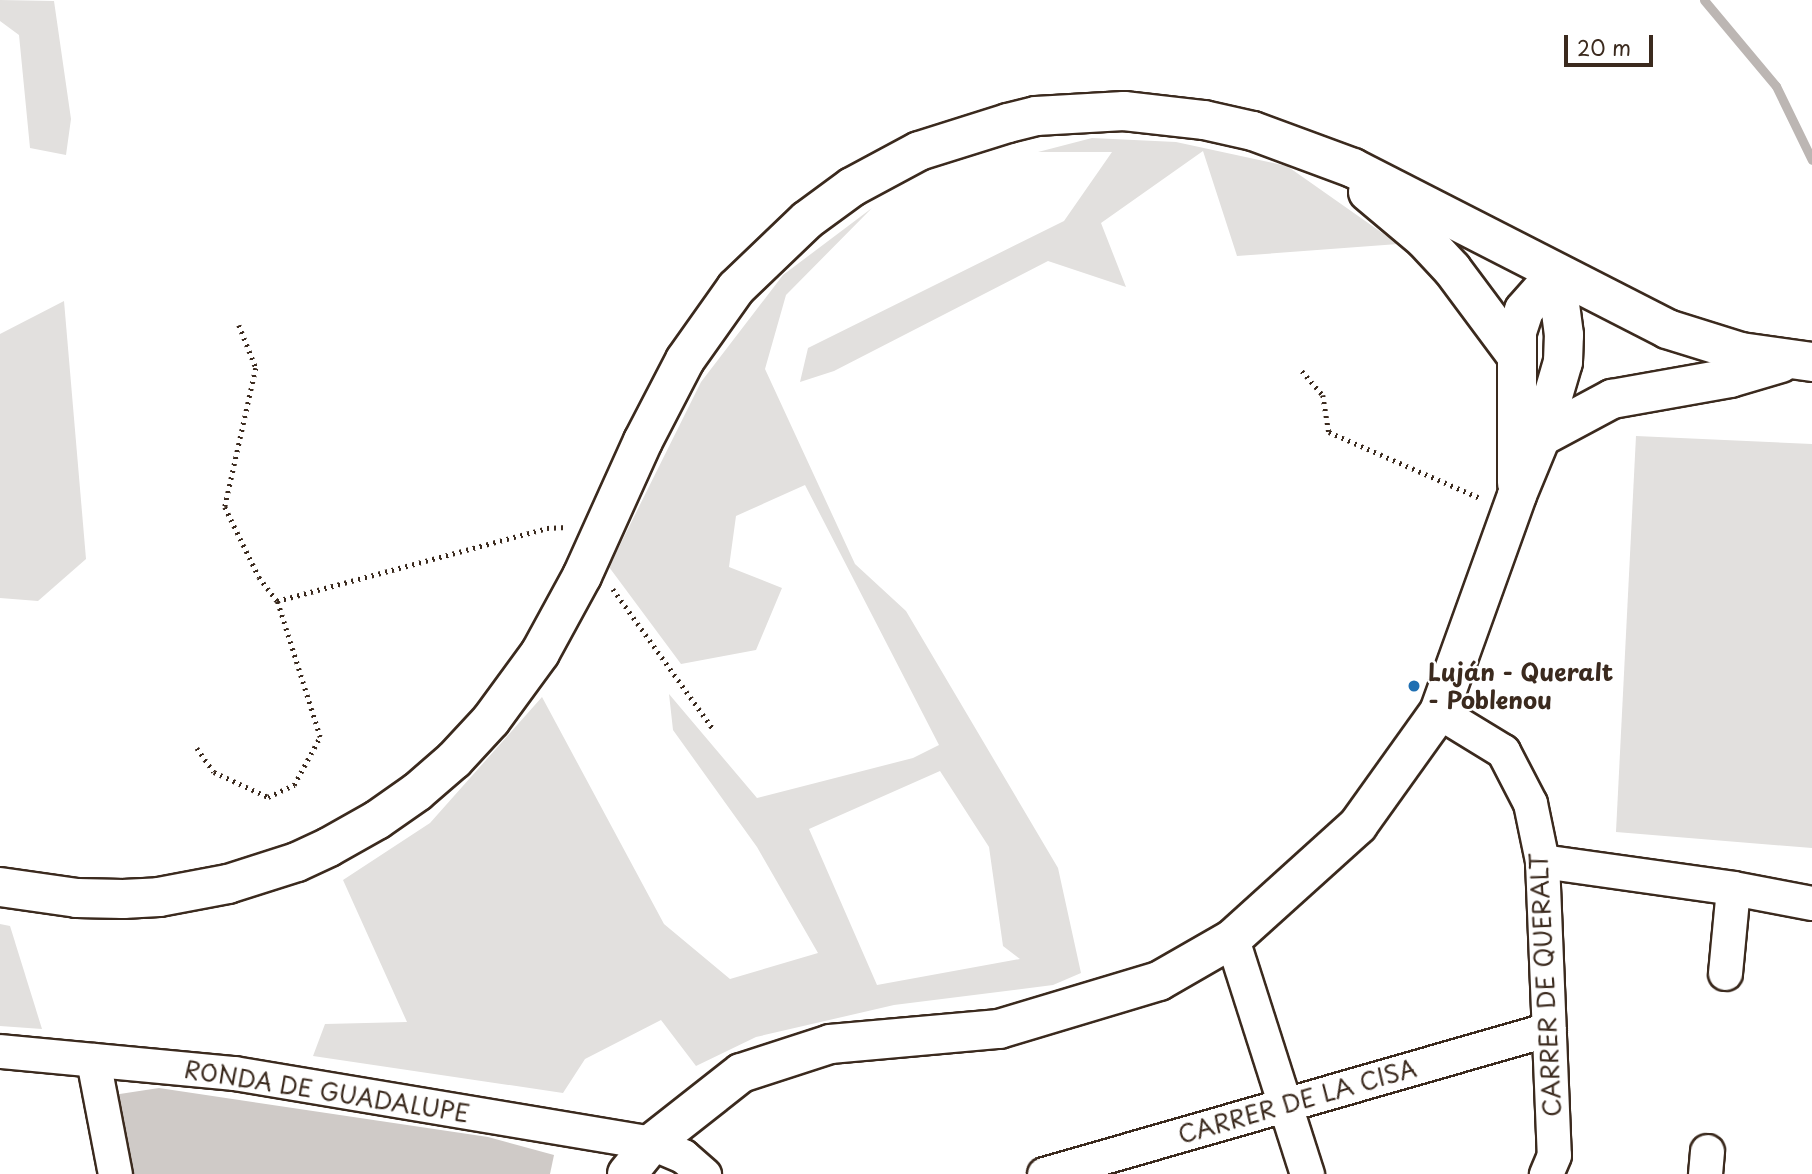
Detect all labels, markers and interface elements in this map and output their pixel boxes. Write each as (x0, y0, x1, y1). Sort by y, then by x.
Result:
scale bar (1567, 21, 1656, 65)
text: 20 m (1577, 31, 1631, 63)
place label: Luján - Queralt - Poblenou (1428, 658, 1614, 714)
marker: Luján - Queralt - Poblenou (1406, 678, 1422, 694)
street label: CARRER DE QUERALT (1524, 851, 1566, 1119)
street label: CARRER DE LA CISA (1174, 1053, 1420, 1149)
street label: RONDA DE GUADALUPE (182, 1054, 472, 1128)

